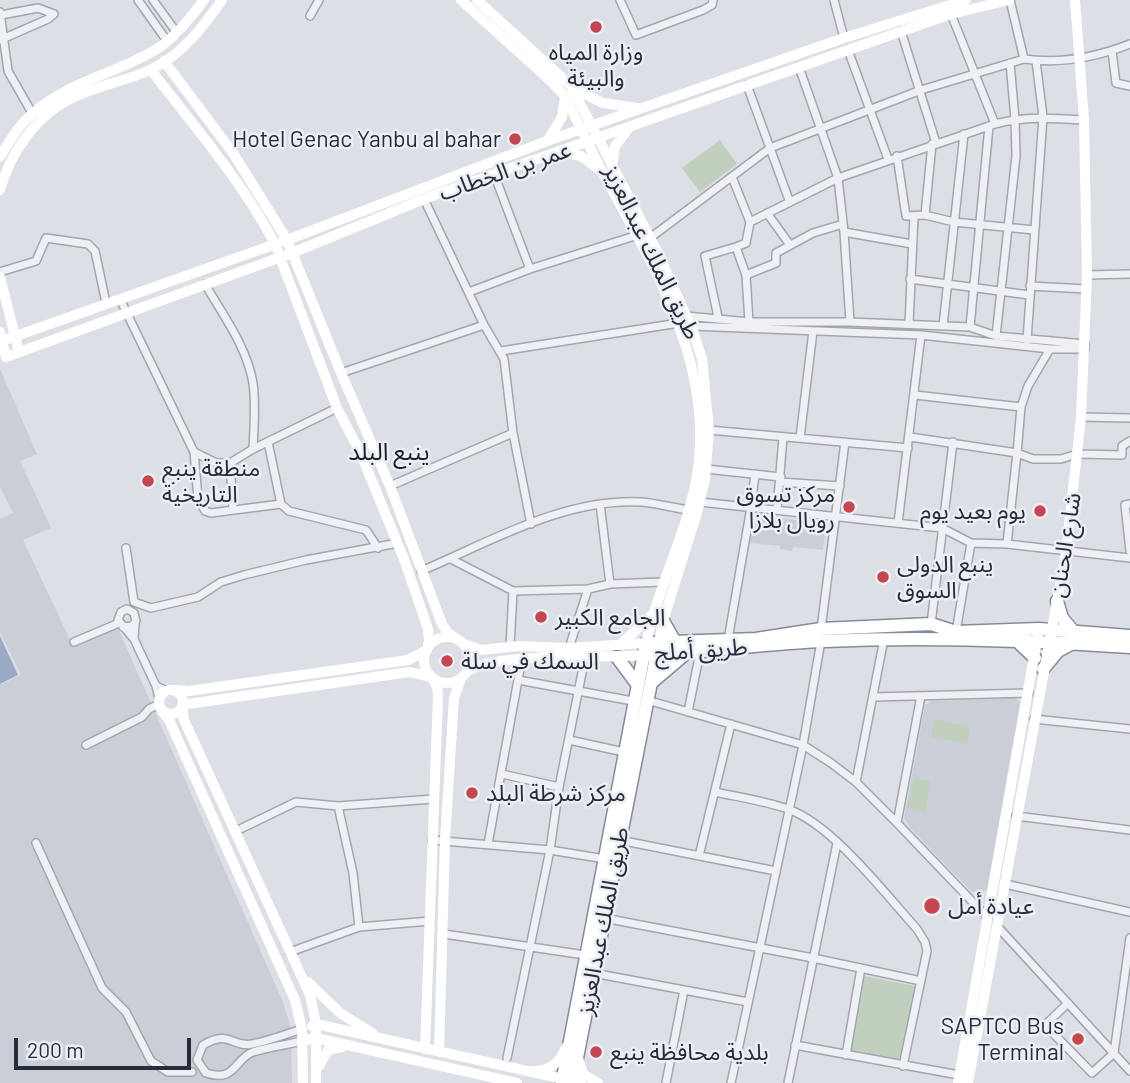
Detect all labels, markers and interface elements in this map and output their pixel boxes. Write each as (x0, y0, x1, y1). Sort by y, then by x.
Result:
marker: وزارة المياه والبيئة (588, 19, 604, 35)
place label: وزارة المياه والبيئة (549, 38, 643, 92)
place label: Hotel Genac Yanbu al bahar (232, 125, 501, 153)
marker: Hotel Genac Yanbu al bahar (507, 131, 523, 147)
street label: عمر بن الخطاب (435, 135, 575, 207)
street label: طريق الملك عبدالعزيز (598, 160, 706, 344)
district label: ينبع البلد (348, 438, 430, 466)
place label: منطقة ينبع التاريخية (162, 454, 260, 508)
marker: منطقة ينبع التاريخية (140, 473, 156, 489)
place label: مركز تسوق رويال بلازا (736, 480, 835, 534)
street label: شارع الحنان (1043, 491, 1087, 599)
place label: يوم بعيد يوم (920, 497, 1026, 525)
marker: مركز تسوق رويال بلازا (841, 499, 857, 515)
marker: يوم بعيد يوم (1032, 503, 1048, 519)
place label: ينبع الدولى السوق (897, 550, 993, 604)
marker: ينبع الدولى السوق (875, 569, 891, 585)
place label: الجامع الكبير (555, 603, 665, 631)
marker: الجامع الكبير (533, 609, 549, 625)
street label: طريق أملج (653, 633, 749, 667)
place label: السمك في سلة (461, 647, 599, 675)
marker: السمك في سلة (439, 653, 455, 669)
place label: مركز شرطة البلد (486, 779, 626, 807)
marker: مركز شرطة البلد (464, 785, 480, 801)
street label: طريق الملك عبدالعزيز (571, 825, 635, 1017)
place label: عيادة أمل (948, 892, 1034, 920)
marker: عيادة أمل (922, 896, 942, 916)
place label: SAPTCO Bus Terminal (941, 1012, 1064, 1066)
scale bar (18, 1024, 194, 1068)
marker: SAPTCO Bus Terminal (1070, 1031, 1086, 1047)
text: 200 m (27, 1037, 84, 1062)
place label: بلدية محافظة ينبع (610, 1038, 769, 1066)
marker: بلدية محافظة ينبع (588, 1044, 604, 1060)

